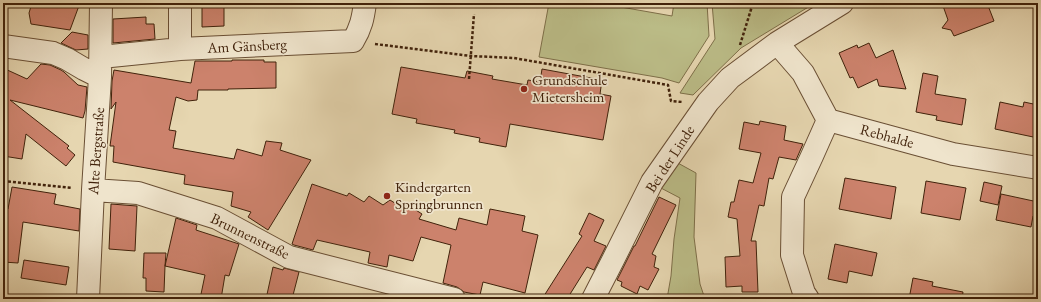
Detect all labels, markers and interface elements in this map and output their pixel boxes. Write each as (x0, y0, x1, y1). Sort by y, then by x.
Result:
street label: Am Gänsberg (206, 34, 288, 57)
place label: Grundschule Mietersheim (532, 70, 608, 106)
marker: Grundschule Mietersheim (519, 84, 529, 94)
street label: Alte Bergstraße (83, 106, 108, 196)
street label: Rebhalde (858, 119, 916, 152)
street label: Bei der Linde (641, 121, 698, 196)
place label: Kindergarten Springbrunnen (395, 177, 483, 213)
marker: Kindergarten Springbrunnen (382, 191, 392, 201)
street label: Brunnenstraße (208, 208, 293, 263)

